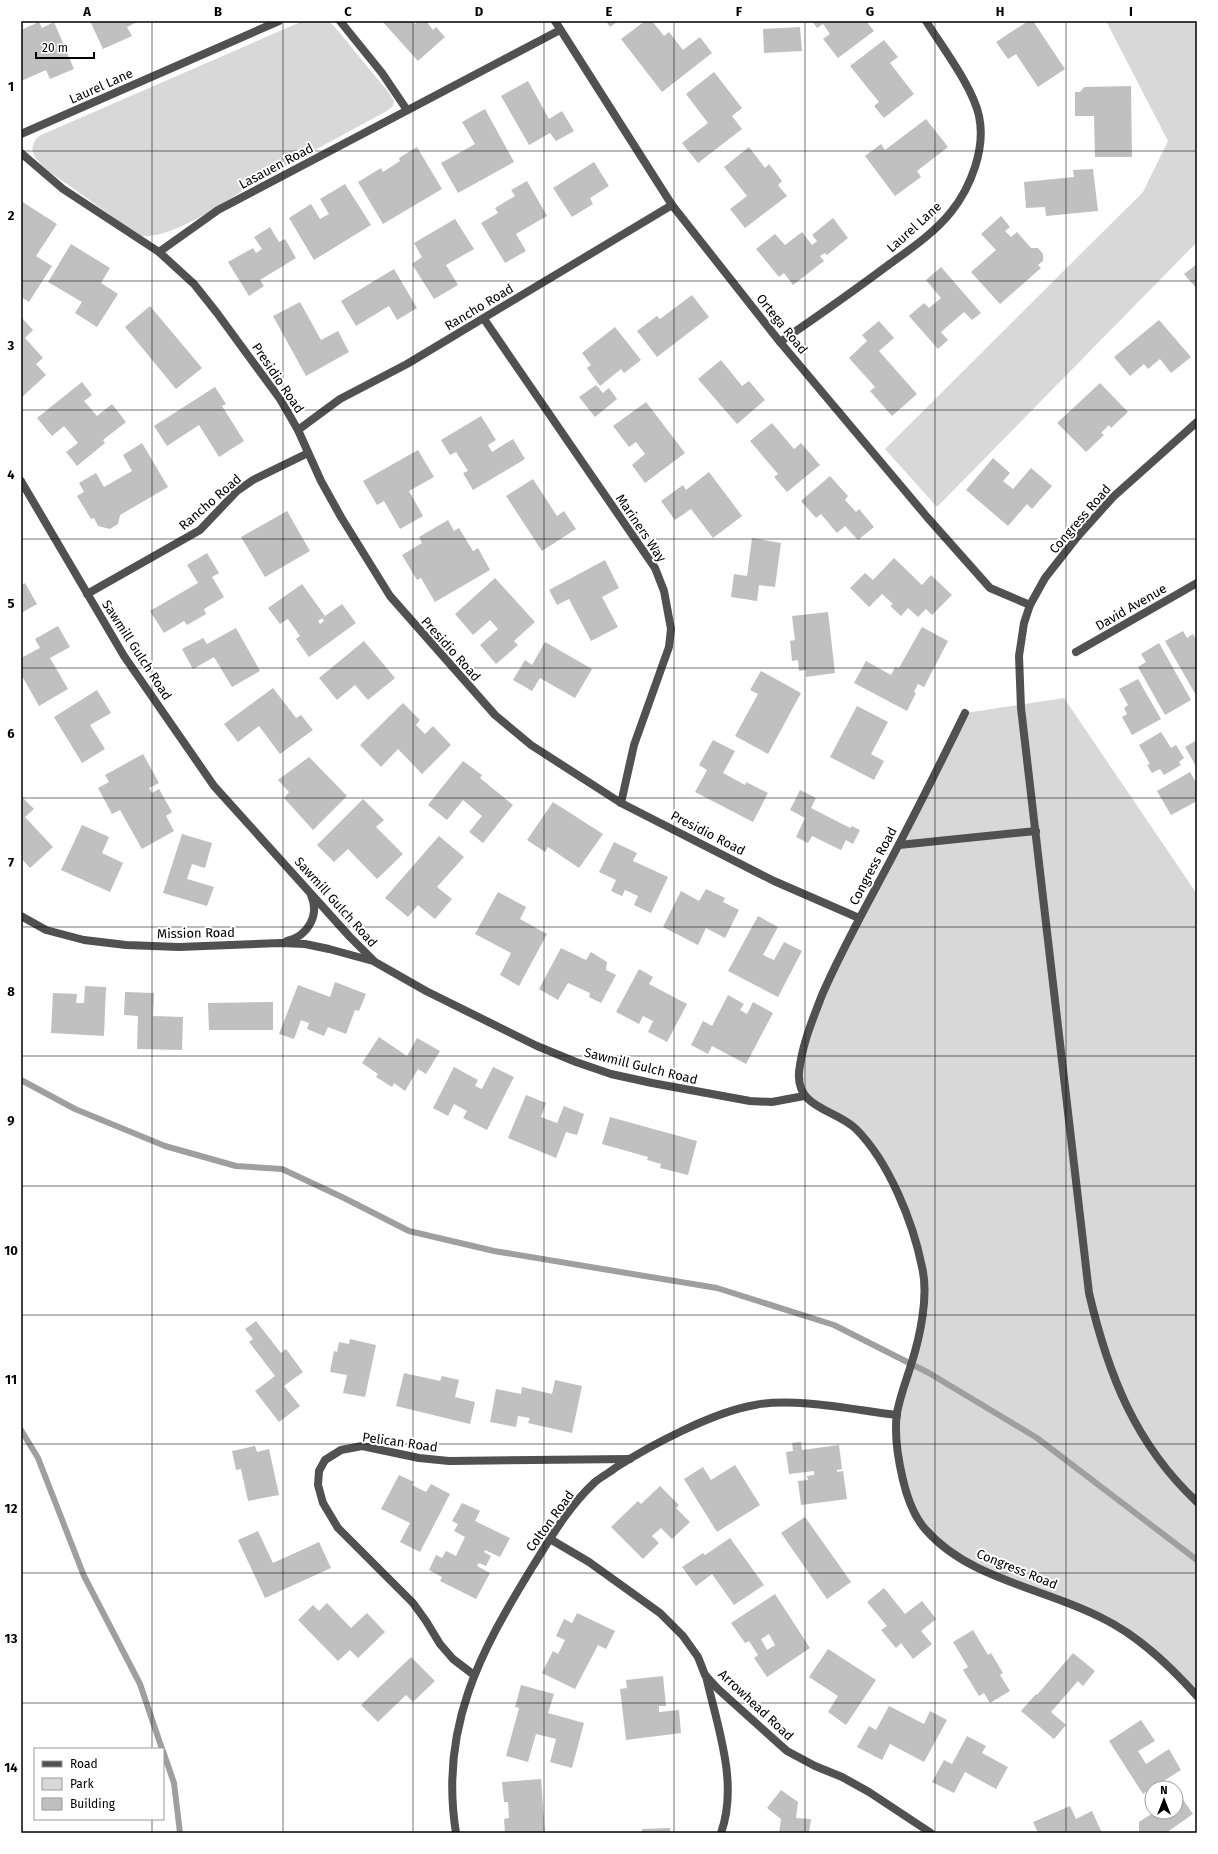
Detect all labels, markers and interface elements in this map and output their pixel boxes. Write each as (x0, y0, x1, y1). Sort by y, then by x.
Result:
text: A (82, 4, 91, 19)
text: B (214, 4, 222, 19)
text: C (344, 4, 352, 19)
text: D (475, 4, 484, 19)
text: E (606, 4, 613, 19)
text: F (736, 4, 743, 19)
text: G (866, 4, 874, 19)
text: H (996, 4, 1004, 19)
text: I (1129, 4, 1133, 19)
scale bar (36, 34, 94, 60)
text: 20 m (42, 41, 68, 55)
street label: Laurel Lane (67, 65, 135, 107)
text: 1 (8, 79, 14, 94)
street label: Lasauen Road (236, 140, 316, 192)
street label: Laurel Lane (884, 199, 944, 255)
text: 2 (8, 208, 15, 223)
street label: Rancho Road (442, 281, 516, 333)
street label: Ortega Road (753, 291, 811, 357)
text: 3 (7, 338, 15, 353)
street label: Presidio Road (249, 340, 307, 416)
text: 4 (7, 467, 15, 482)
street label: Rancho Road (176, 471, 244, 533)
street label: Congress Road (1046, 482, 1114, 556)
street label: Mariners Way (613, 491, 670, 565)
street label: David Avenue (1093, 581, 1169, 633)
text: 5 (8, 596, 15, 611)
street label: Sawmill Gulch Road (99, 597, 175, 703)
street label: Presidio Road (418, 614, 484, 684)
text: 6 (7, 726, 15, 741)
street label: Presidio Road (668, 808, 748, 858)
street label: Congress Road (846, 824, 900, 908)
street label: Sawmill Gulch Road (292, 854, 380, 950)
text: 7 (8, 855, 14, 870)
street label: Mission Road (157, 925, 235, 941)
text: 8 (7, 984, 15, 999)
street label: Sawmill Gulch Road (583, 1045, 699, 1087)
text: 9 (7, 1113, 15, 1128)
text: 10 (4, 1243, 18, 1258)
text: 11 (5, 1372, 17, 1387)
street label: Pelican Road (361, 1429, 439, 1455)
street label: Colton Road (523, 1488, 577, 1554)
text: 12 (5, 1501, 18, 1516)
street label: Congress Road (974, 1546, 1060, 1592)
text: 13 (5, 1631, 18, 1646)
street label: Arrowhead Road (715, 1666, 797, 1744)
legend (34, 1748, 164, 1820)
text: Road (70, 1757, 98, 1771)
text: 14 (4, 1760, 18, 1775)
text: Park (70, 1777, 94, 1791)
north arrow (1144, 1780, 1184, 1820)
text: N (1160, 1784, 1168, 1797)
text: Building (70, 1797, 116, 1811)

